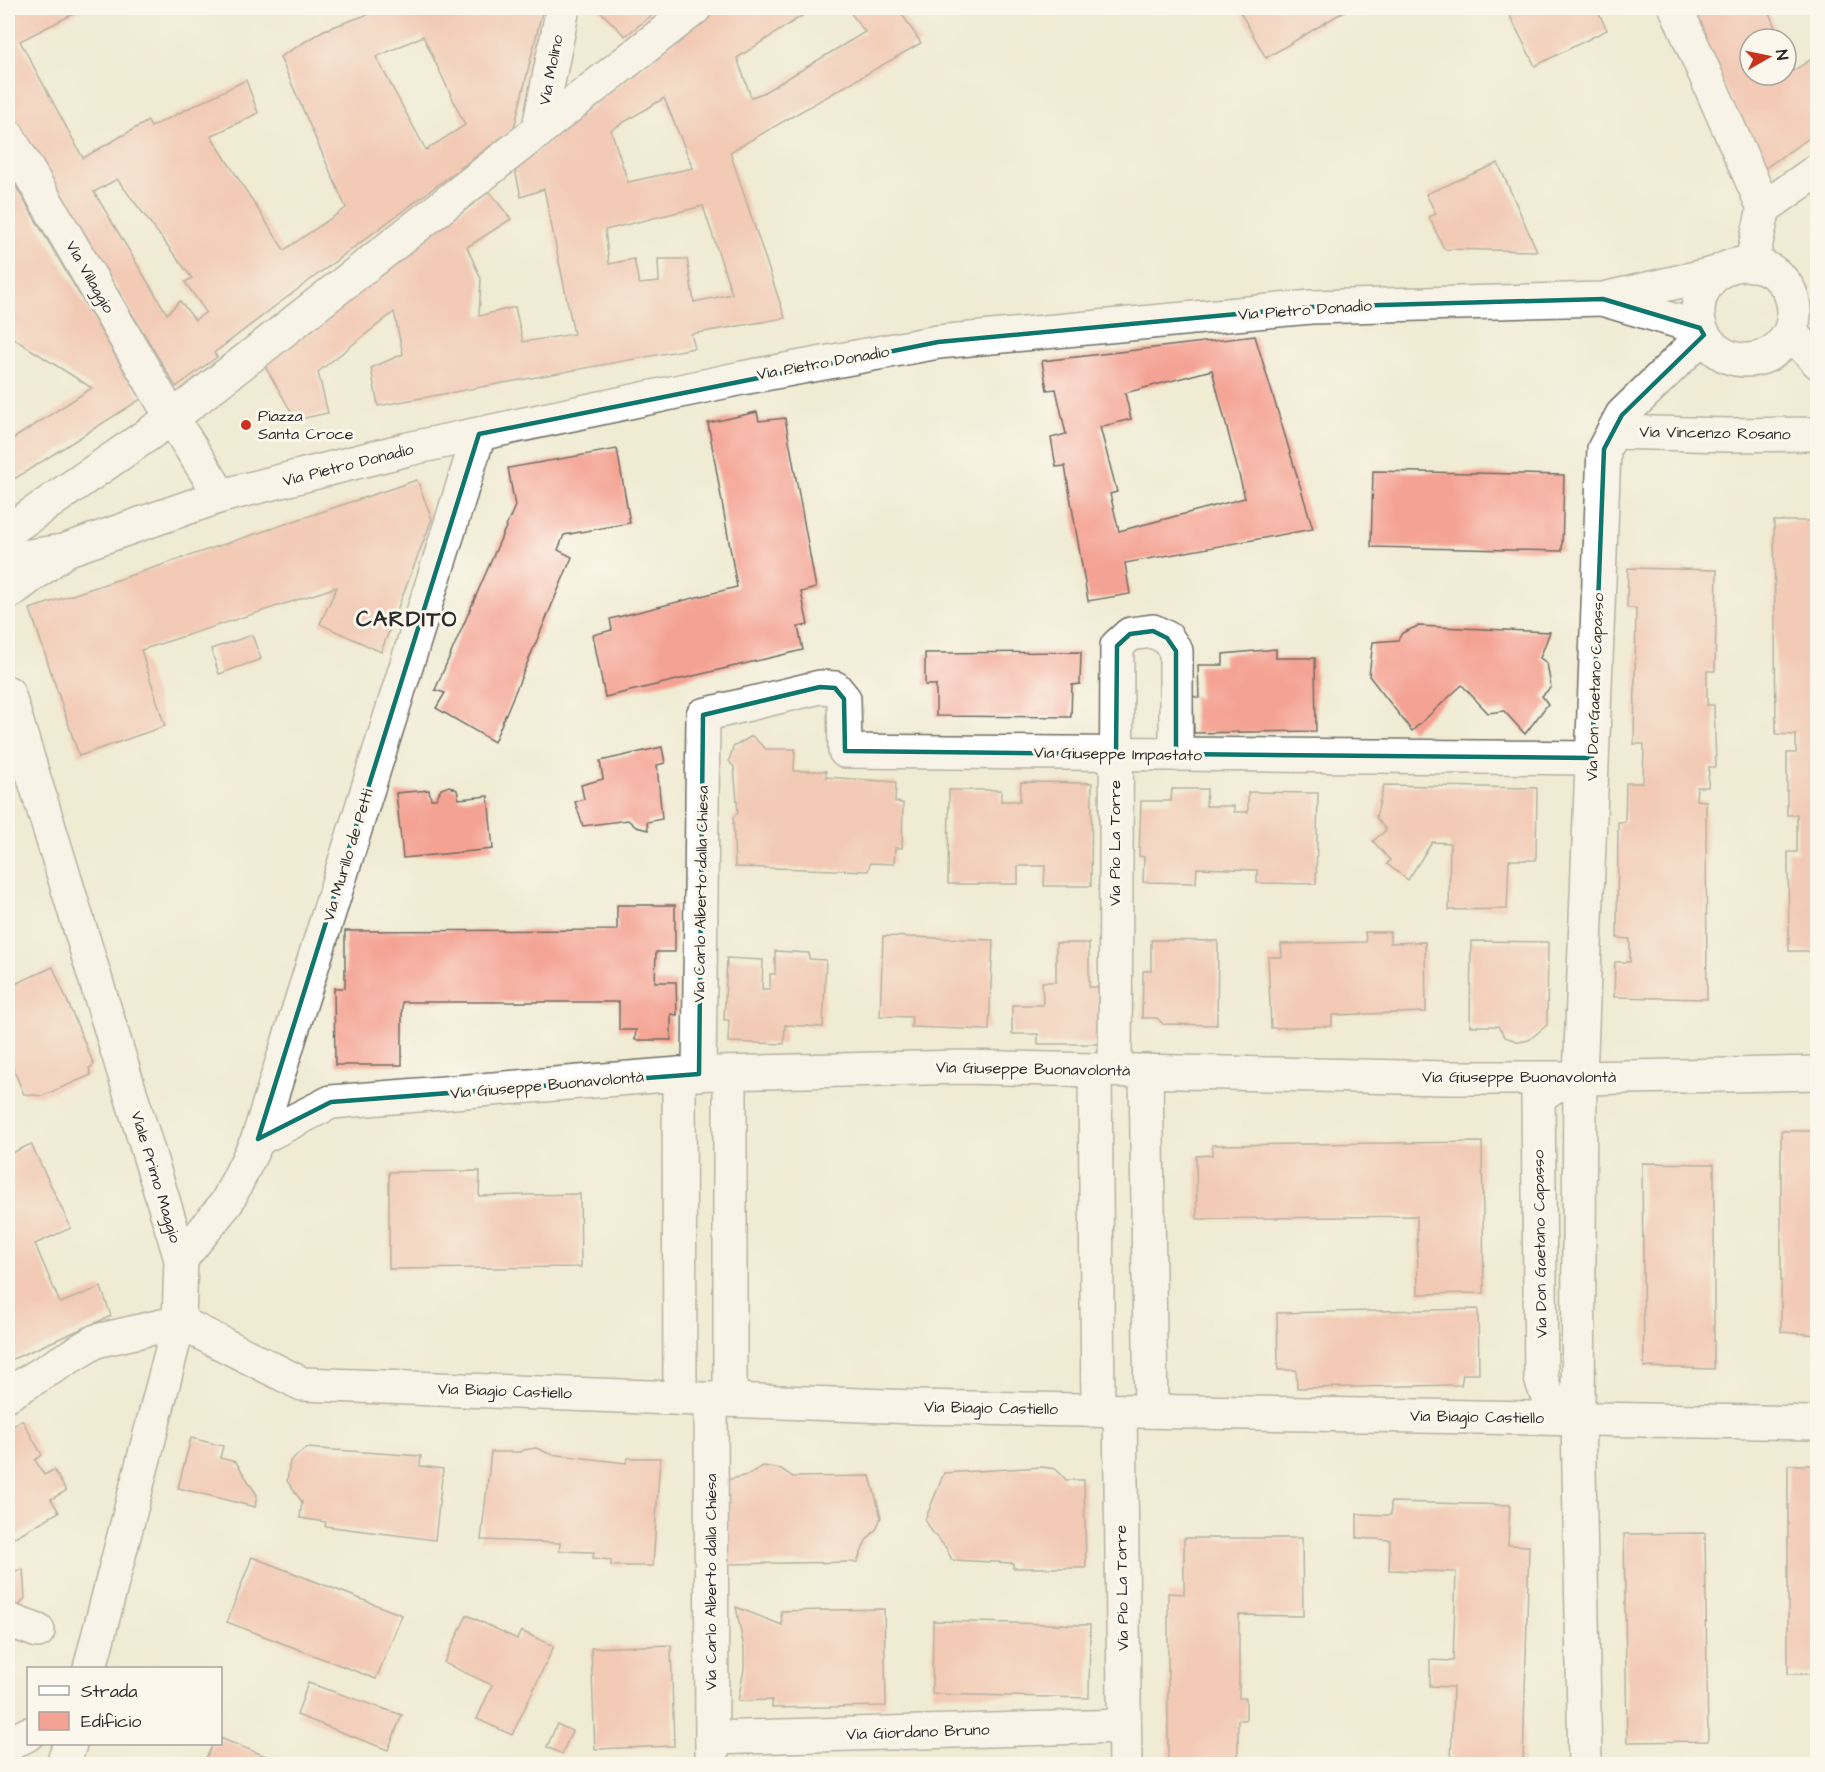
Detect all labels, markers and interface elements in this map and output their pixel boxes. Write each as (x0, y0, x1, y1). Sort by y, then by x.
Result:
north arrow (1738, 27, 1798, 87)
street label: Via Molino (533, 33, 569, 107)
text: N (1770, 48, 1793, 61)
street label: Via Villaggio (59, 237, 120, 318)
street label: Via Pietro Donadio (1237, 294, 1373, 326)
street label: Via Pietro Donadio (755, 341, 891, 385)
place label: Piazza Santa Croce (258, 405, 354, 445)
marker: Piazza Santa Croce (239, 418, 253, 432)
street label: Via Vincenzo Rosano (1639, 421, 1791, 445)
street label: Via Pietro Donadio (280, 438, 416, 492)
street label: Via Don Gaetano Capasso (1581, 593, 1609, 781)
district label: CARDITO (356, 604, 458, 635)
street label: Via Giuseppe Impastato (1034, 742, 1202, 766)
street label: Via Pio La Torre (1104, 780, 1126, 906)
street label: Via Murillo de Petti (317, 785, 379, 924)
street label: Via Carlo Alberto dalla Chiesa (688, 785, 714, 1003)
street label: Via Giuseppe Buonavolontà (936, 1056, 1130, 1082)
street label: Via Giuseppe Buonavolontà (449, 1066, 645, 1104)
street label: Via Giuseppe Buonavolontà (1422, 1066, 1616, 1088)
street label: Viale Primo Maggio (125, 1108, 187, 1246)
street label: Via Don Gaetano Capasso (1527, 1150, 1553, 1338)
street label: Via Biagio Castiello (438, 1378, 572, 1405)
street label: Via Biagio Castiello (924, 1396, 1058, 1421)
street label: Via Biagio Castiello (1410, 1405, 1544, 1430)
street label: Via Carlo Alberto dalla Chiesa (700, 1474, 722, 1690)
street label: Via Pio La Torre (1110, 1525, 1134, 1651)
legend (27, 1667, 222, 1745)
text: Strada (81, 1679, 137, 1704)
text: Edificio (81, 1709, 141, 1734)
street label: Via Giordano Bruno (846, 1719, 990, 1745)

